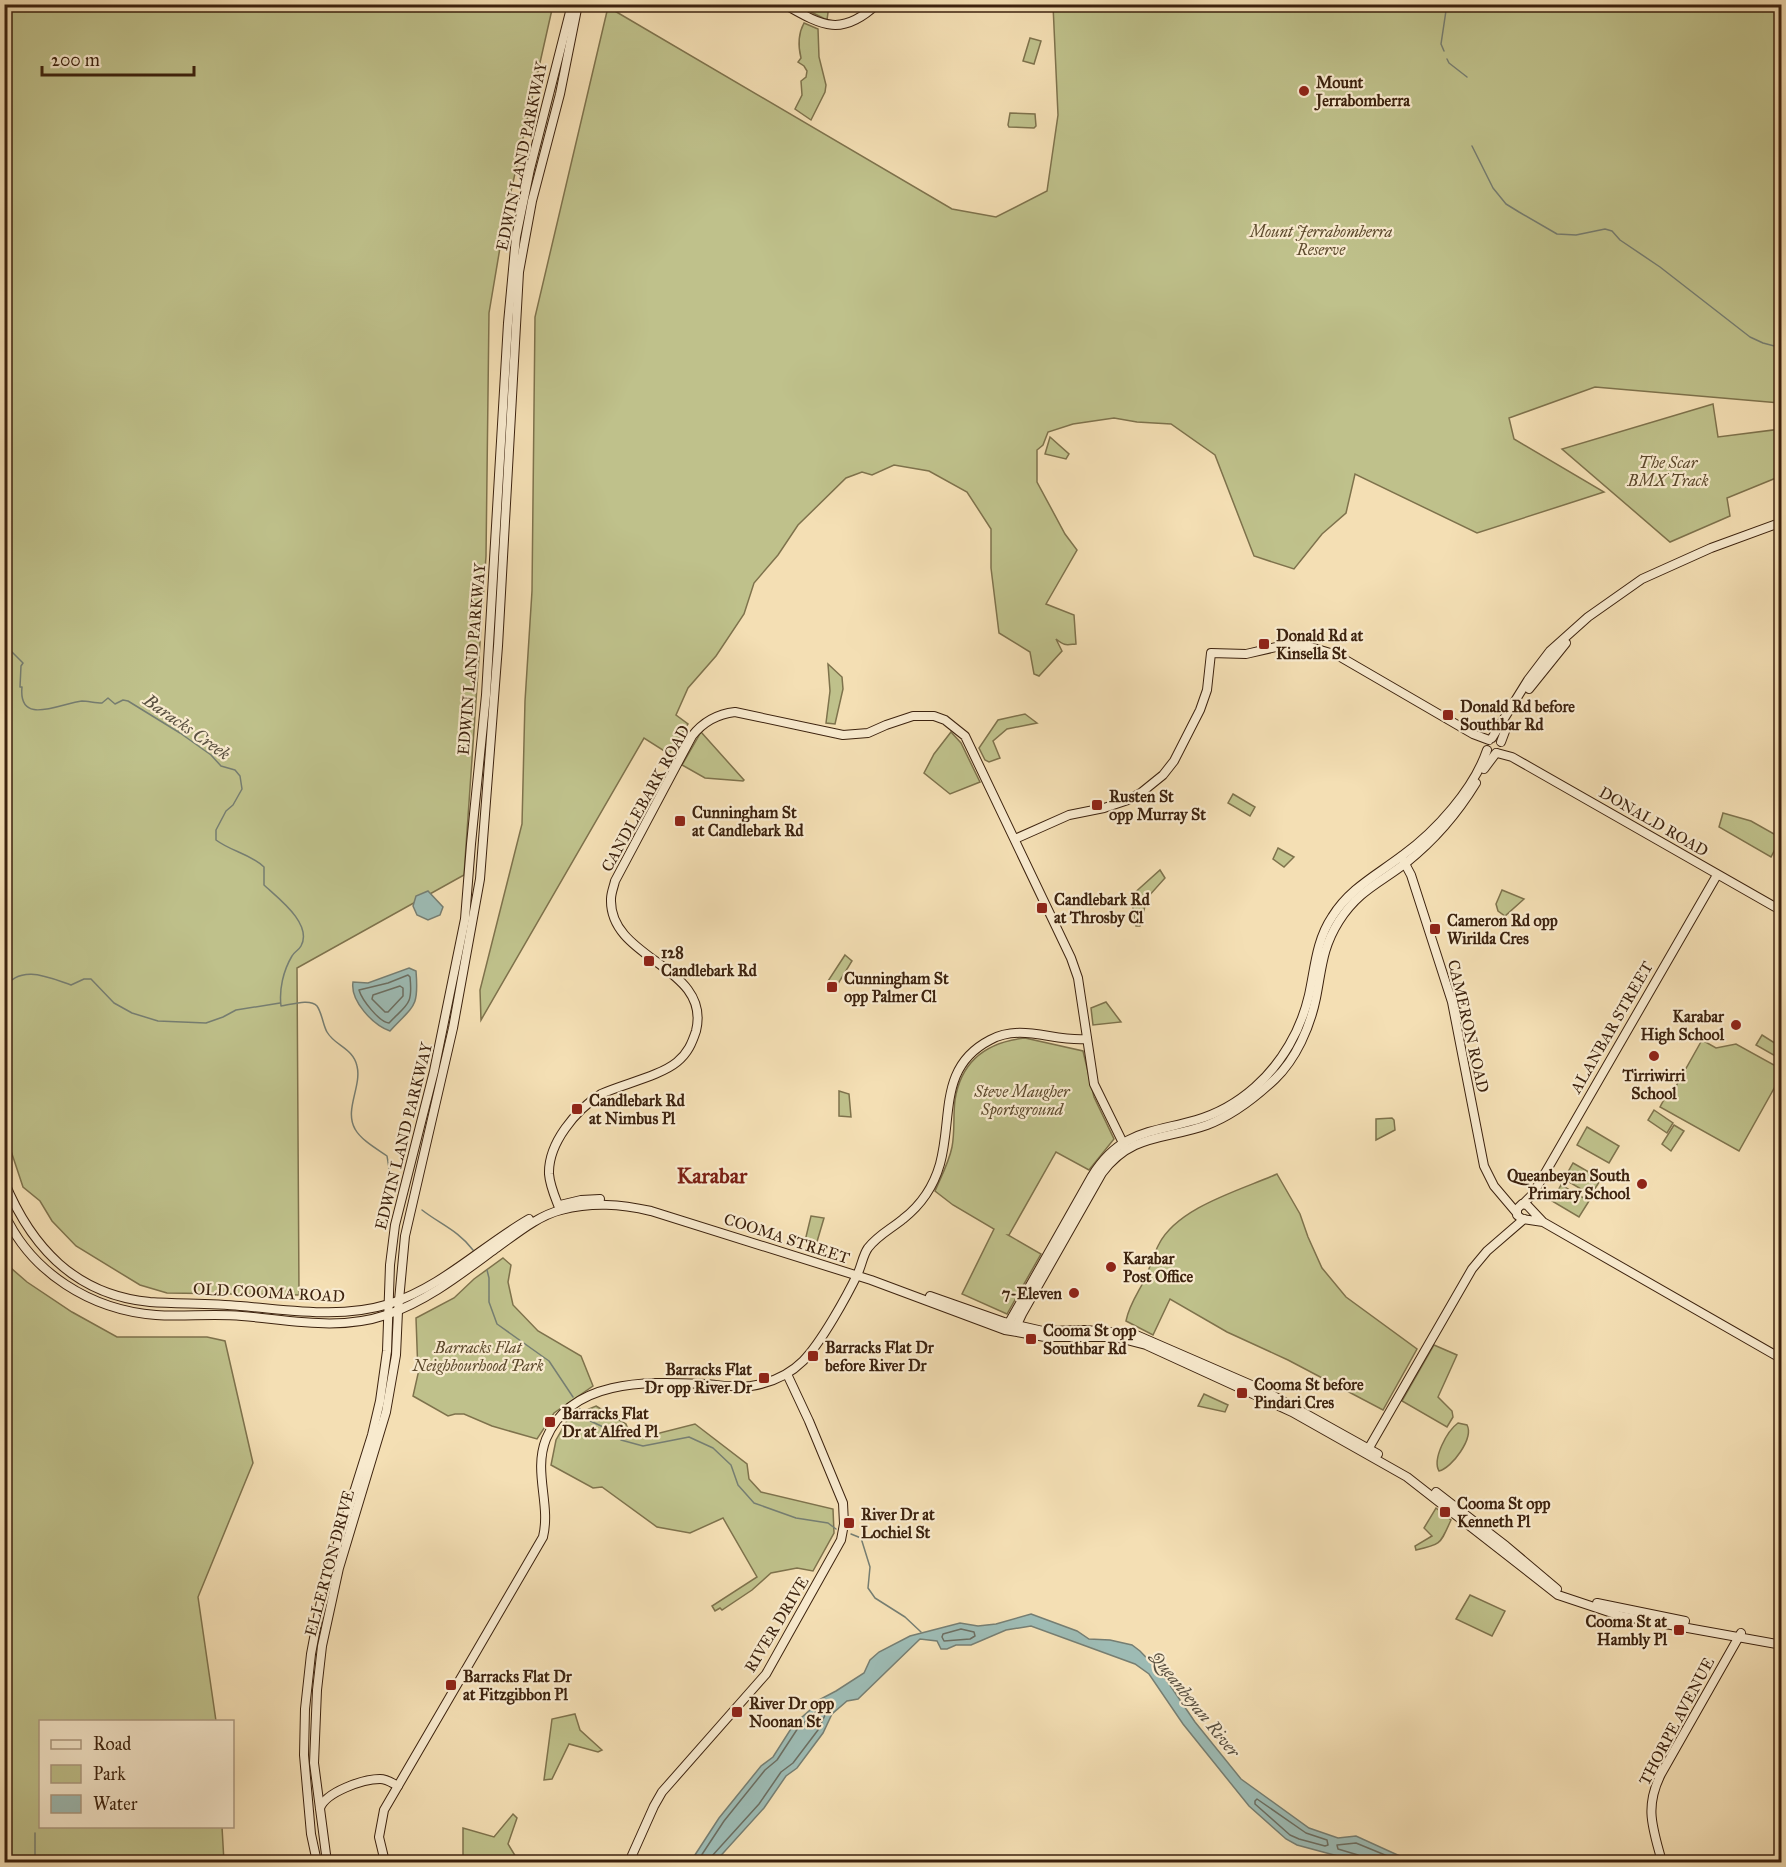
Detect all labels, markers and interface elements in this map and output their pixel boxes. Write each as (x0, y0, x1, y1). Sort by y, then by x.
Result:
scale bar (42, 39, 194, 77)
text: 200 m (51, 49, 100, 71)
street label: EDWIN LAND PARKWAY (492, 59, 551, 252)
place label: Mount Jerrabomberra (1314, 73, 1411, 111)
marker: Mount Jerrabomberra (1297, 84, 1311, 98)
park label: Mount Jerrabomberra Reserve (1248, 222, 1393, 259)
park label: The Scar BMX Track (1627, 453, 1708, 490)
street label: EDWIN LAND PARKWAY (454, 561, 489, 756)
place label: Donald Rd at Kinsella St (1276, 626, 1363, 663)
marker: Donald Rd at Kinsella St (1257, 637, 1271, 651)
water label: Baracks Creek (139, 689, 235, 765)
place label: Donald Rd before Southbar Rd (1460, 697, 1575, 734)
marker: Donald Rd before Southbar Rd (1441, 708, 1455, 722)
street label: CANDLEBARK ROAD (597, 722, 694, 875)
street label: DONALD ROAD (1596, 782, 1712, 860)
place label: Rusten St opp Murray St (1109, 787, 1206, 825)
marker: Rusten St opp Murray St (1090, 798, 1104, 812)
place label: Cunningham St at Candlebark Rd (692, 803, 805, 840)
marker: Cunningham St at Candlebark Rd (673, 814, 687, 828)
place label: Candlebark Rd at Throsby Cl (1054, 890, 1151, 928)
marker: Candlebark Rd at Throsby Cl (1035, 901, 1049, 915)
place label: Cameron Rd opp Wirilda Cres (1447, 911, 1558, 948)
marker: Cameron Rd opp Wirilda Cres (1428, 922, 1442, 936)
place label: 128 Candlebark Rd (661, 943, 758, 980)
marker: 128 Candlebark Rd (642, 954, 656, 968)
street label: CAMERON ROAD (1444, 958, 1493, 1094)
street label: ALANBAR STREET (1566, 958, 1657, 1097)
place label: Cunningham St opp Palmer Cl (844, 969, 949, 1007)
marker: Cunningham St opp Palmer Cl (825, 980, 839, 994)
place label: Karabar High School (1641, 1007, 1725, 1045)
marker: Karabar High School (1729, 1018, 1743, 1032)
street label: EDWIN LAND PARKWAY (371, 1040, 436, 1232)
marker: Tirriwirri School (1647, 1049, 1661, 1063)
place label: Tirriwirri School (1622, 1066, 1686, 1103)
park label: Steve Maugher Sportsground (973, 1082, 1071, 1120)
place label: Candlebark Rd at Nimbus Pl (589, 1091, 686, 1128)
marker: Candlebark Rd at Nimbus Pl (570, 1102, 584, 1116)
district label: Karabar (677, 1162, 748, 1189)
place label: Queanbeyan South Primary School (1507, 1166, 1631, 1204)
marker: Queanbeyan South Primary School (1635, 1177, 1649, 1191)
street label: COOMA STREET (722, 1209, 852, 1268)
place label: Karabar Post Office (1123, 1249, 1194, 1286)
marker: Karabar Post Office (1104, 1260, 1118, 1274)
street label: OLD COOMA ROAD (193, 1279, 345, 1306)
place label: 7-Eleven (1002, 1284, 1062, 1303)
marker: 7-Eleven (1067, 1286, 1081, 1300)
place label: Cooma St opp Southbar Rd (1043, 1321, 1136, 1358)
marker: Cooma St opp Southbar Rd (1024, 1332, 1038, 1346)
park label: Barracks Flat Neighbourhood Park (411, 1338, 544, 1375)
place label: Barracks Flat Dr before River Dr (824, 1338, 935, 1375)
marker: Barracks Flat Dr before River Dr (806, 1349, 820, 1363)
place label: Barracks Flat Dr opp River Dr (645, 1360, 753, 1398)
marker: Barracks Flat Dr opp River Dr (757, 1371, 771, 1385)
place label: Cooma St before Pindari Cres (1254, 1375, 1364, 1412)
marker: Cooma St before Pindari Cres (1235, 1386, 1249, 1400)
place label: Barracks Flat Dr at Alfred Pl (562, 1404, 659, 1441)
marker: Barracks Flat Dr at Alfred Pl (543, 1415, 557, 1429)
street label: ELLERTON DRIVE (301, 1488, 358, 1638)
place label: Cooma St opp Kenneth Pl (1457, 1494, 1550, 1531)
place label: River Dr at Lochiel St (861, 1505, 935, 1542)
marker: Cooma St opp Kenneth Pl (1438, 1505, 1452, 1519)
marker: River Dr at Lochiel St (842, 1516, 856, 1530)
street label: RIVER DRIVE (740, 1573, 813, 1676)
place label: Cooma St at Hambly Pl (1585, 1612, 1668, 1650)
marker: Cooma St at Hambly Pl (1672, 1623, 1686, 1637)
water label: Queanbeyan River (1145, 1646, 1246, 1763)
street label: THORPE AVENUE (1635, 1654, 1718, 1788)
place label: Barracks Flat Dr at Fitzgibbon Pl (463, 1667, 573, 1705)
marker: Barracks Flat Dr at Fitzgibbon Pl (444, 1678, 458, 1692)
place label: River Dr opp Noonan St (749, 1694, 834, 1731)
marker: River Dr opp Noonan St (730, 1705, 744, 1719)
legend (39, 1720, 234, 1828)
text: Road (93, 1733, 131, 1755)
text: Park (93, 1763, 126, 1785)
text: Water (93, 1793, 138, 1815)

